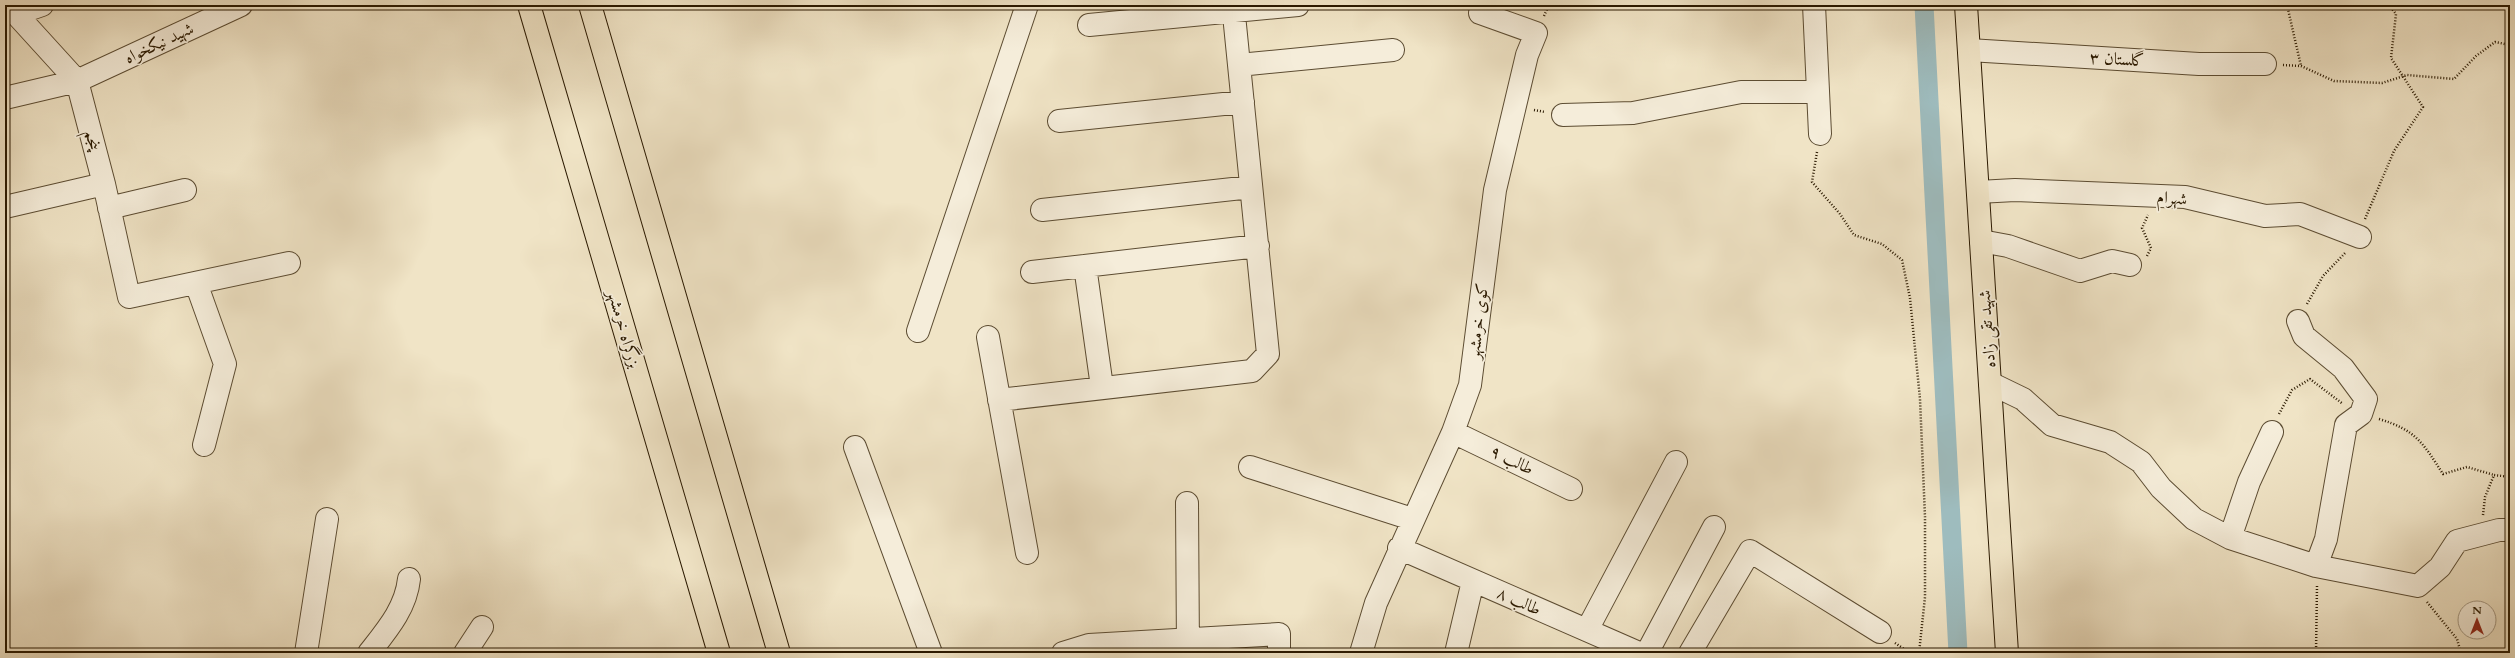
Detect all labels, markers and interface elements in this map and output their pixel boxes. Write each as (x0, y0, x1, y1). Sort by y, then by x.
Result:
street label: شهید نیکخواه (121, 17, 198, 69)
street label: گلستان ۳ (2089, 46, 2145, 72)
street label: پنجم (75, 127, 107, 155)
street label: شهرام (2155, 185, 2189, 214)
street label: کوی خرمشهر (1462, 282, 1494, 362)
street label: بزرگراه خرمشهر (601, 285, 646, 371)
street label: شهید تقی زاده (1973, 289, 2002, 369)
street label: طالب ۹ (1486, 440, 1538, 480)
street label: طالب ۸ (1493, 581, 1545, 621)
north arrow (2457, 600, 2497, 640)
text: N (2472, 603, 2482, 618)

